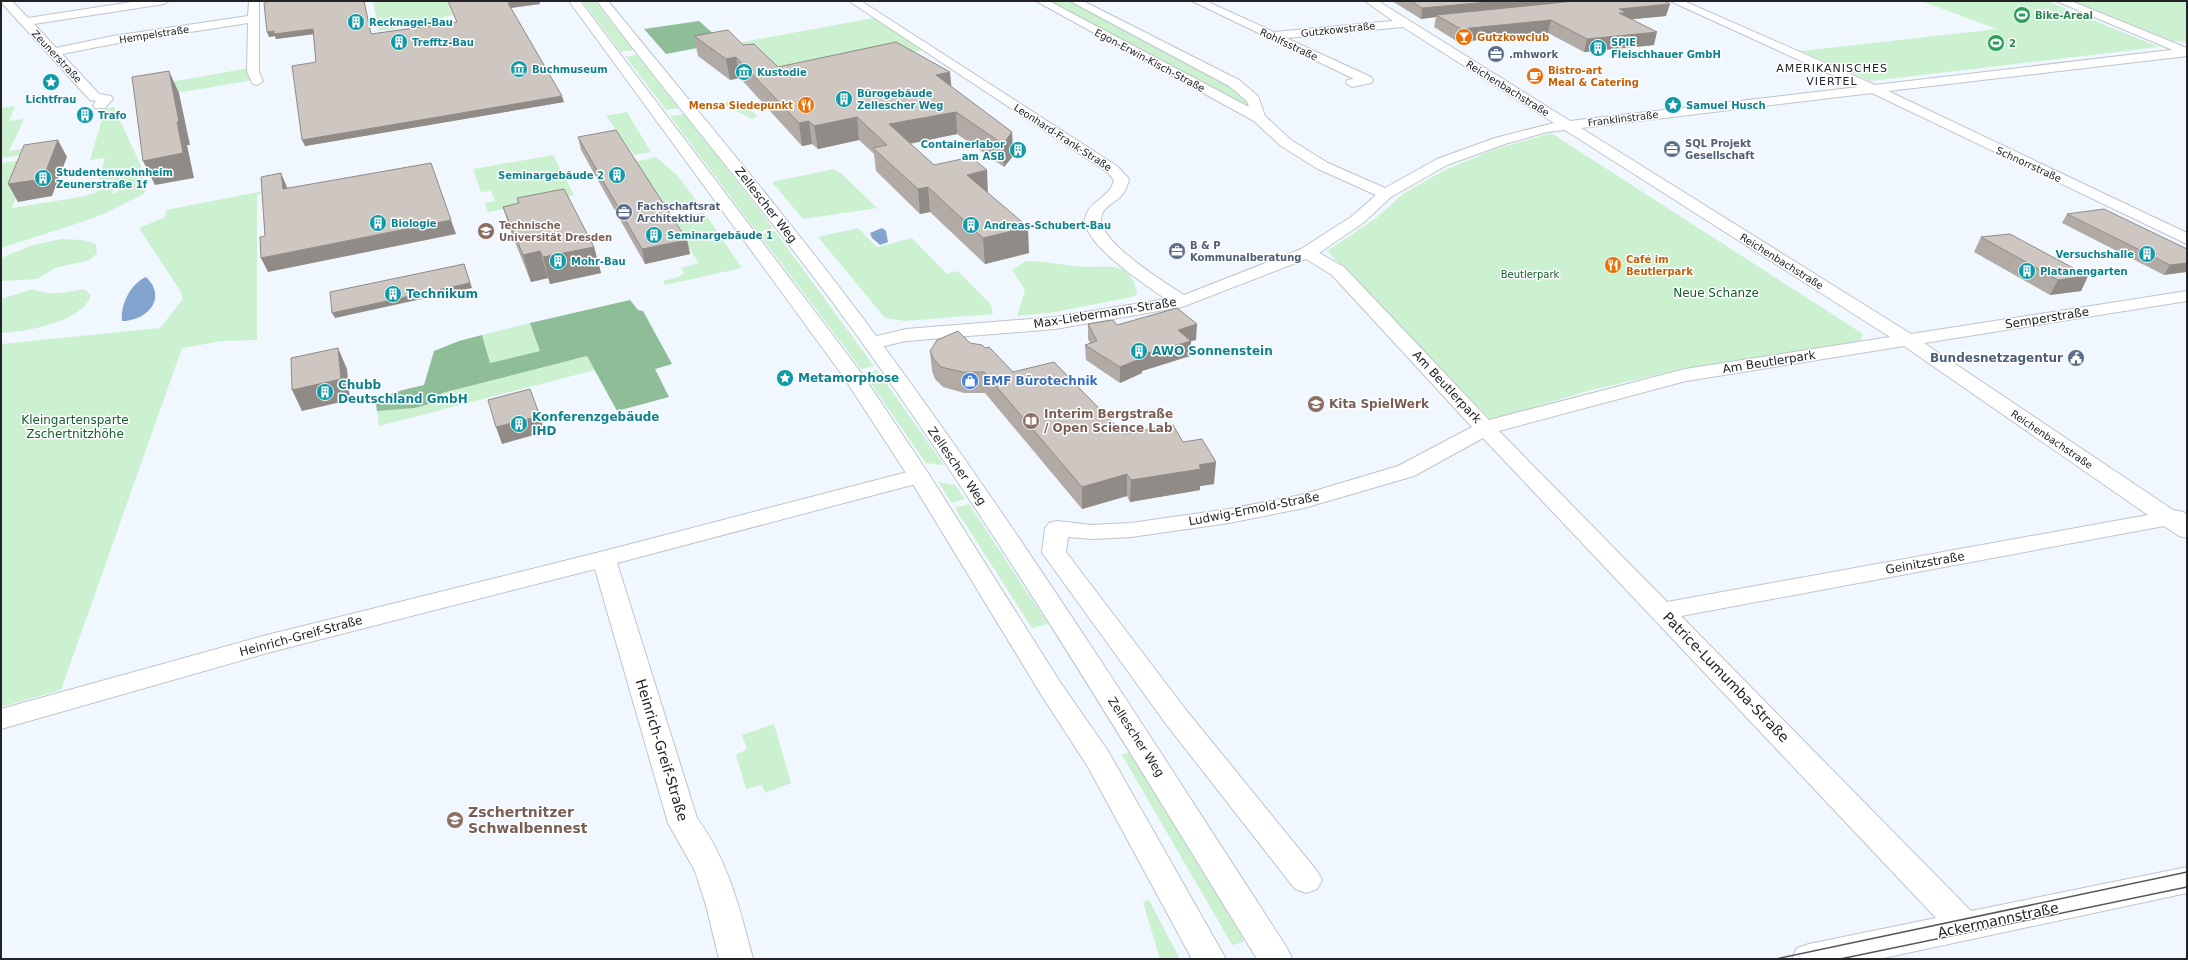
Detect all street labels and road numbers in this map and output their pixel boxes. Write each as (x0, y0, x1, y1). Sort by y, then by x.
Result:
street label: Gutzkowstraße (1300, 20, 1376, 39)
street label: Hempelstraße (118, 24, 190, 45)
street label: Rohlfsstraße (1258, 26, 1319, 63)
street label: Egon-Erwin-Kisch-Straße (1093, 27, 1207, 94)
street label: Zeunerstraße (30, 28, 84, 85)
street label: Reichenbachstraße (1464, 58, 1551, 118)
street label: Leonhard-Frank-Straße (1012, 102, 1114, 173)
street label: Franklinstraße (1587, 109, 1659, 128)
street label: Schnorrstraße (1995, 145, 2063, 184)
street label: Zellescher Weg (732, 164, 800, 246)
street label: Reichenbachstraße (1738, 231, 1825, 291)
street label: Max-Liebermann-Straße (1033, 295, 1177, 331)
street label: Semperstraße (2004, 304, 2090, 332)
street label: Am Beutlerpark (1410, 348, 1484, 426)
street label: Am Beutlerpark (1721, 348, 1817, 376)
street label: Reichenbachstraße (2009, 408, 2095, 471)
street label: Zellescher Weg (925, 424, 989, 508)
street label: Ludwig-Ermold-Straße (1187, 489, 1321, 529)
street label: Geinitzstraße (1884, 549, 1966, 577)
street label: Patrice-Lumumba-Straße (1660, 609, 1792, 745)
street label: Heinrich-Greif-Straße (238, 613, 364, 659)
street label: Heinrich-Greif-Straße (633, 677, 691, 823)
street label: Zellescher Weg (1105, 694, 1167, 780)
street label: Ackermannstraße (1936, 899, 2060, 941)

